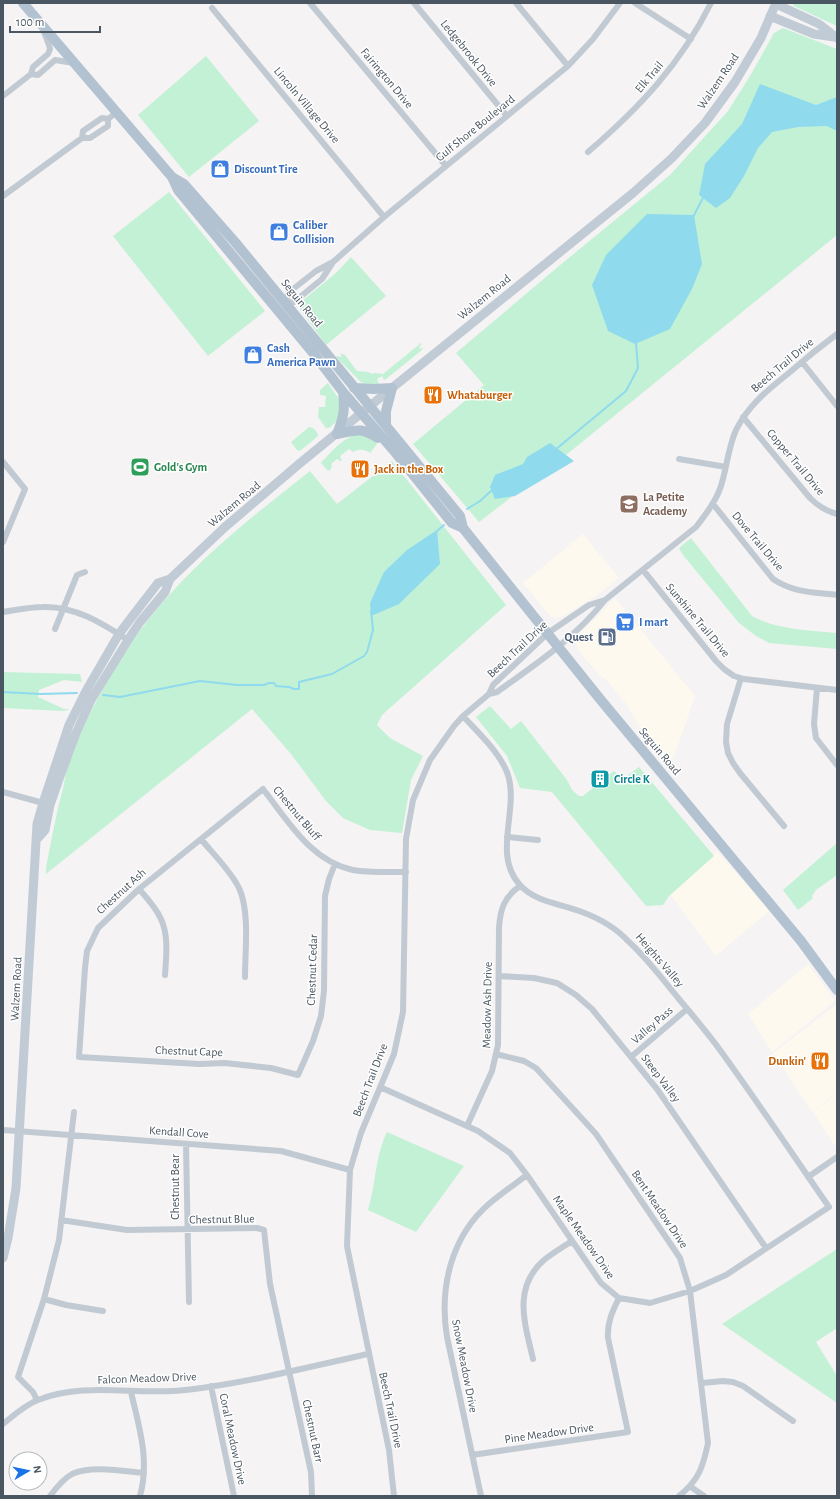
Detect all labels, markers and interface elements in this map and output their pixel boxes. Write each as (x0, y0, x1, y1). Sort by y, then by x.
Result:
scale bar (10, 8, 100, 34)
text: 100 m (16, 16, 44, 28)
street label: Ledgebrook Drive (439, 17, 499, 89)
street label: Fairington Drive (358, 46, 416, 110)
street label: Walzem Road (695, 51, 741, 111)
street label: Elk Trail (633, 59, 665, 95)
street label: Lincoln Village Drive (272, 65, 342, 145)
street label: Gulf Shore Boulevard (433, 93, 517, 163)
shop icon: Discount Tire (209, 158, 231, 180)
place label: Discount Tire (234, 163, 298, 175)
place label: Caliber Collision (293, 219, 334, 245)
shop icon: Caliber Collision (268, 221, 290, 243)
street label: Walzem Road (455, 272, 513, 322)
street label: Seguin Road (279, 277, 325, 329)
street label: Beech Trail Drive (748, 336, 816, 394)
place label: Cash America Pawn (267, 342, 336, 368)
shop icon: Cash America Pawn (242, 344, 264, 366)
restaurant icon: Whataburger (422, 384, 444, 406)
place label: Whataburger (447, 389, 513, 401)
street label: Copper Trail Drive (765, 426, 827, 498)
sports icon: Gold's Gym (129, 456, 151, 478)
restaurant icon: Jack in the Box (349, 458, 371, 480)
place label: Gold's Gym (154, 461, 207, 474)
place label: Jack in the Box (374, 463, 444, 475)
street label: Walzem Road (205, 479, 263, 529)
place label: La Petite Academy (643, 491, 688, 518)
school or university icon: La Petite Academy (618, 493, 640, 515)
street label: Dove Trail Drive (730, 509, 786, 573)
street label: Sunshine Trail Drive (664, 581, 732, 659)
supermarket icon: I mart (614, 611, 636, 633)
place label: I mart (639, 616, 668, 628)
street label: Beech Trail Drive (485, 618, 549, 680)
fuel station icon: Quest (596, 626, 618, 648)
place label: Quest (565, 631, 593, 644)
street label: Seguin Road (637, 725, 683, 777)
building icon: Circle K (589, 768, 611, 790)
place label: Circle K (614, 773, 651, 785)
street label: Chestnut Bluff (271, 783, 324, 844)
street label: Chestnut Ash (94, 866, 148, 916)
street label: Heights Valley (633, 931, 687, 990)
street label: Chestnut Cedar (305, 934, 319, 1006)
street label: Walzem Road (8, 957, 24, 1021)
street label: Meadow Ash Drive (480, 961, 494, 1049)
street label: Valley Pass (629, 1004, 676, 1047)
street label: Beech Trail Drive (351, 1042, 389, 1118)
street label: Chestnut Cape (155, 1044, 223, 1058)
restaurant icon: Dunkin' (809, 1050, 831, 1072)
street label: Steep Valley (638, 1052, 683, 1105)
place label: Dunkin' (768, 1055, 806, 1067)
street label: Kendall Cove (149, 1124, 209, 1140)
street label: Chestnut Bear (169, 1154, 181, 1220)
street label: Bent Meadow Drive (630, 1168, 690, 1250)
street label: Maple Meadow Drive (551, 1193, 617, 1281)
street label: Chestnut Blue (189, 1212, 255, 1226)
street label: Snow Meadow Drive (450, 1318, 480, 1414)
street label: Falcon Meadow Drive (97, 1370, 197, 1386)
street label: Beech Trail Drive (377, 1371, 405, 1449)
street label: Coral Meadow Drive (217, 1392, 249, 1486)
street label: Chestnut Barr (300, 1398, 326, 1464)
street label: Pine Meadow Drive (504, 1421, 594, 1445)
north arrow (8, 1451, 48, 1491)
text: N (31, 1465, 43, 1474)

